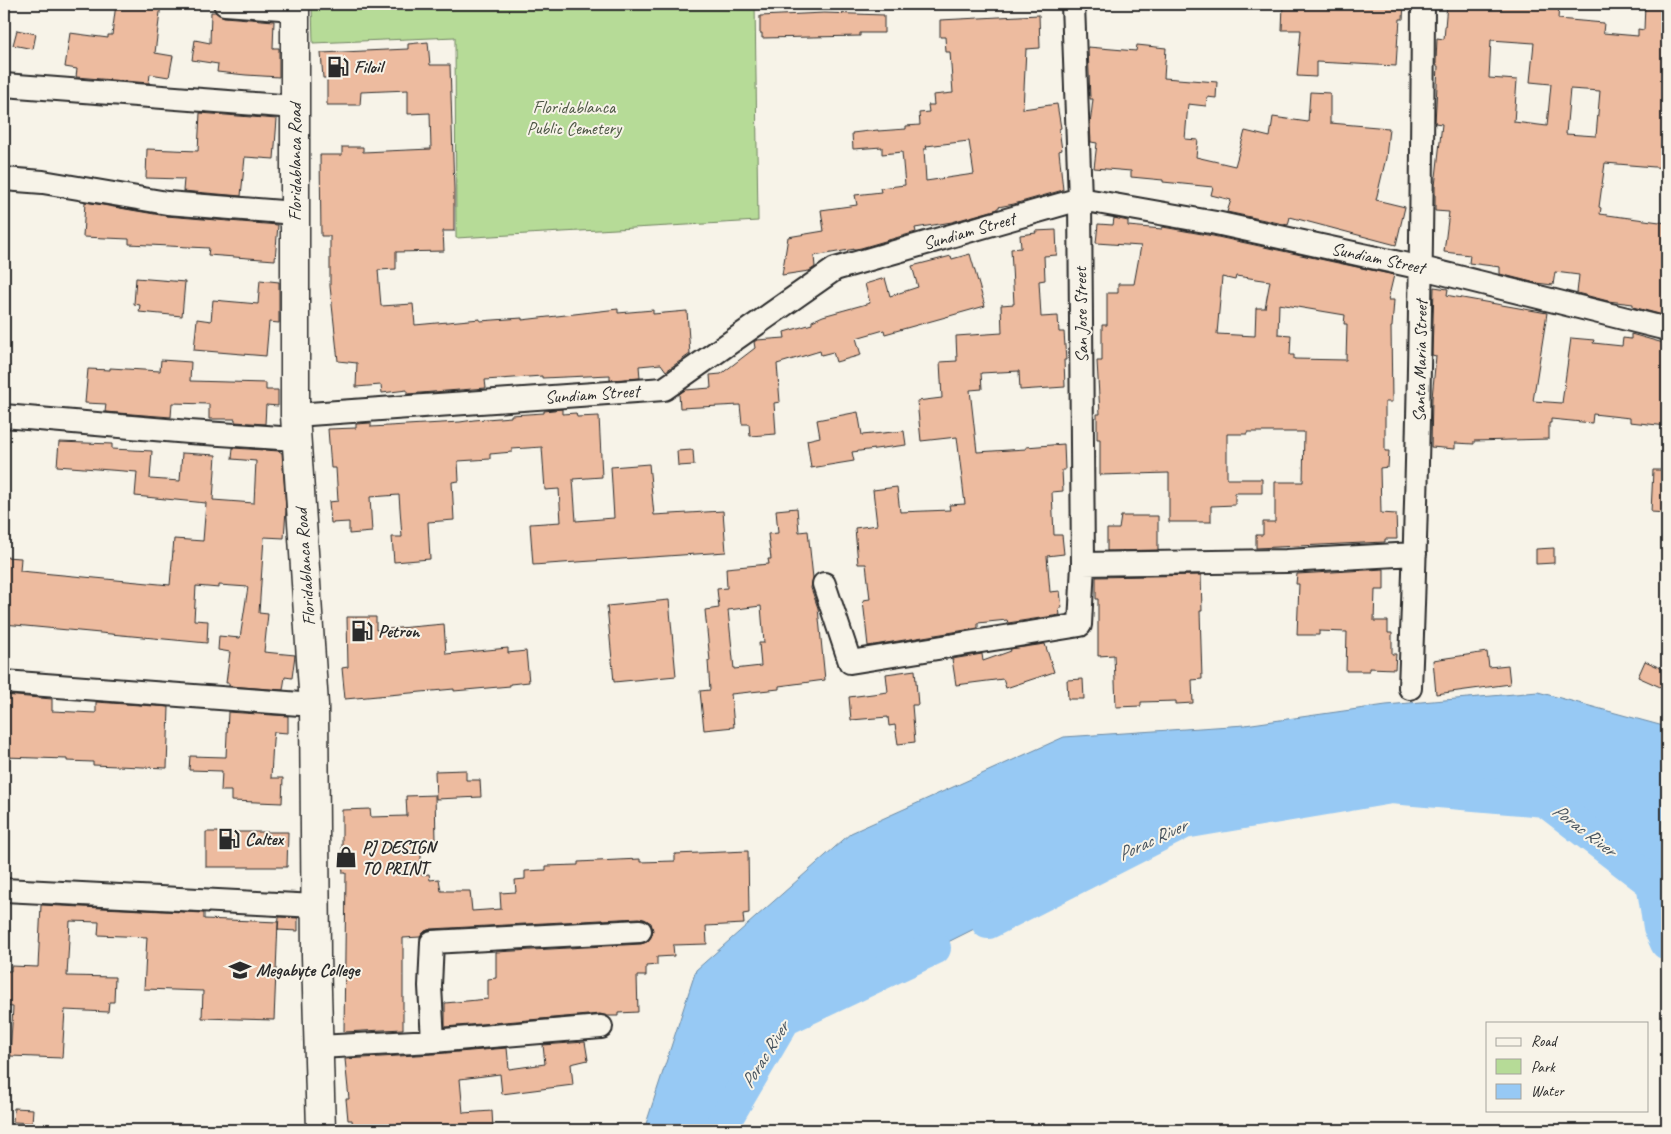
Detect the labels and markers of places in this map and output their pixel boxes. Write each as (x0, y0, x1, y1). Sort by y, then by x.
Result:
fuel station icon: Filoil (325, 54, 351, 80)
place label: Filoil (354, 56, 386, 78)
fuel station icon: Petron (349, 618, 375, 644)
place label: Petron (378, 620, 421, 642)
fuel station icon: Caltex (216, 826, 242, 852)
place label: Caltex (245, 828, 285, 850)
place label: PJ DESIGN TO PRINT (362, 836, 438, 879)
shop icon: PJ DESIGN TO PRINT (333, 844, 359, 870)
school or university icon: Megabyte College (227, 957, 253, 983)
place label: Megabyte College (256, 959, 362, 981)

